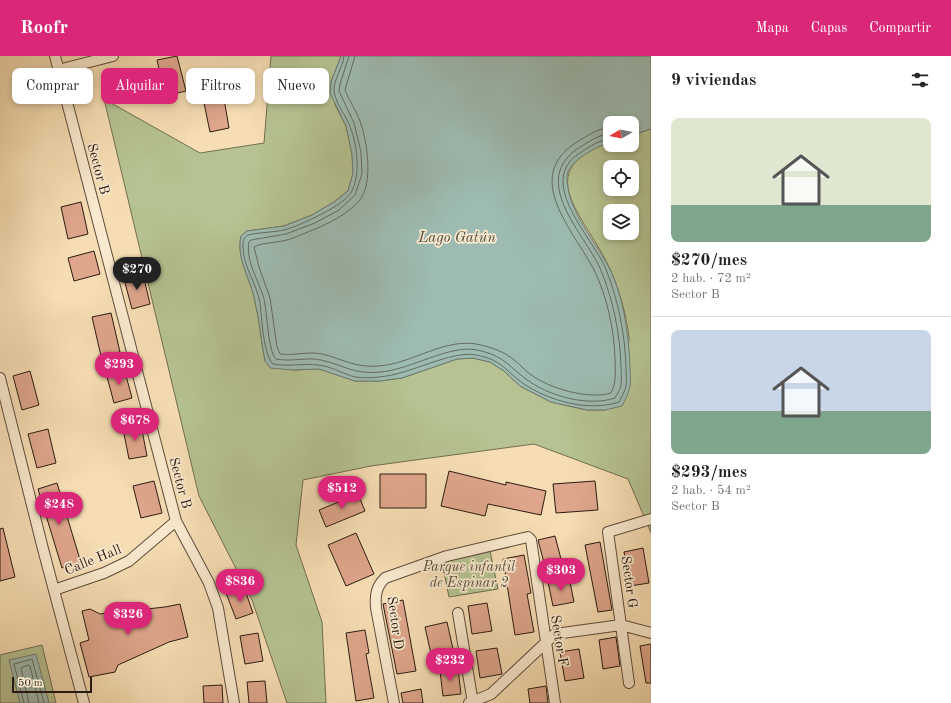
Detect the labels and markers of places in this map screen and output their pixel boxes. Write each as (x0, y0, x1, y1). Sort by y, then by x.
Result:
pin: $270 (113, 257, 161, 291)
pin: $293 (95, 352, 143, 386)
pin: $678 (111, 408, 159, 442)
pin: $512 (318, 476, 366, 510)
pin: $248 (35, 492, 83, 526)
pin: $303 (537, 558, 585, 592)
pin: $836 (216, 569, 264, 603)
pin: $326 (104, 602, 152, 636)
pin: $232 (426, 648, 474, 682)

